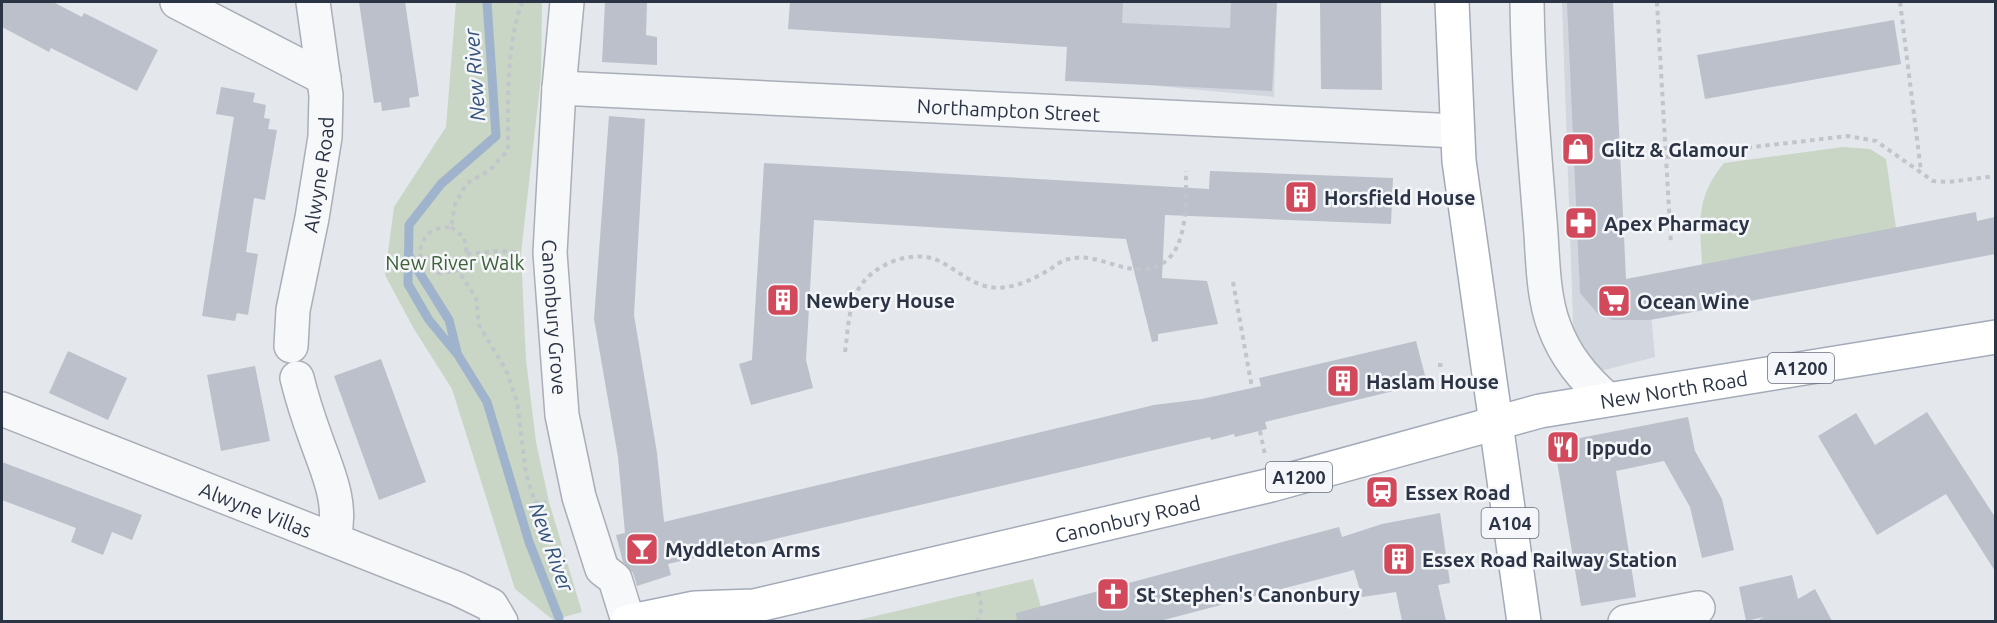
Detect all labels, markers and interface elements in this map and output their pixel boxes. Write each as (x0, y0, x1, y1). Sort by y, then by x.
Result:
water label: New River (459, 27, 489, 122)
street label: Northampton Street (916, 94, 1101, 125)
street label: Alwyne Road (298, 116, 337, 234)
shop icon: Glitz & Glamour (1560, 131, 1596, 167)
place label: Glitz & Glamour (1601, 138, 1749, 161)
building icon: Horsfield House (1283, 179, 1319, 215)
place label: Horsfield House (1324, 186, 1475, 209)
pharmacy icon: Apex Pharmacy (1563, 205, 1599, 241)
place label: Apex Pharmacy (1604, 212, 1750, 235)
street label: Canonbury Grove (538, 239, 572, 396)
park label: New River Walk (385, 251, 525, 274)
building icon: Newbery House (765, 282, 801, 318)
supermarket icon: Ocean Wine (1596, 283, 1632, 319)
place label: Newbery House (806, 289, 955, 312)
place label: Ocean Wine (1637, 290, 1749, 313)
road number: A1200 (1768, 353, 1834, 383)
building icon: Haslam House (1325, 363, 1361, 399)
street label: New North Road (1598, 366, 1749, 413)
place label: Haslam House (1366, 370, 1499, 393)
restaurant icon: Ippudo (1545, 429, 1581, 465)
place label: Ippudo (1586, 436, 1652, 459)
road number: A1200 (1266, 462, 1332, 492)
station icon: Essex Road (1364, 474, 1400, 510)
street label: Alwyne Villas (197, 477, 315, 542)
place label: Essex Road (1405, 481, 1511, 504)
street label: Canonbury Road (1052, 490, 1202, 547)
water label: New River (525, 499, 580, 596)
road number: A104 (1482, 508, 1538, 538)
bar icon: Myddleton Arms (624, 531, 660, 567)
place label: Myddleton Arms (665, 538, 821, 561)
building icon: Essex Road Railway Station (1381, 541, 1417, 577)
place label: Essex Road Railway Station (1422, 548, 1677, 571)
church icon: St Stephen's Canonbury (1095, 576, 1131, 612)
place label: St Stephen's Canonbury (1136, 583, 1360, 606)

